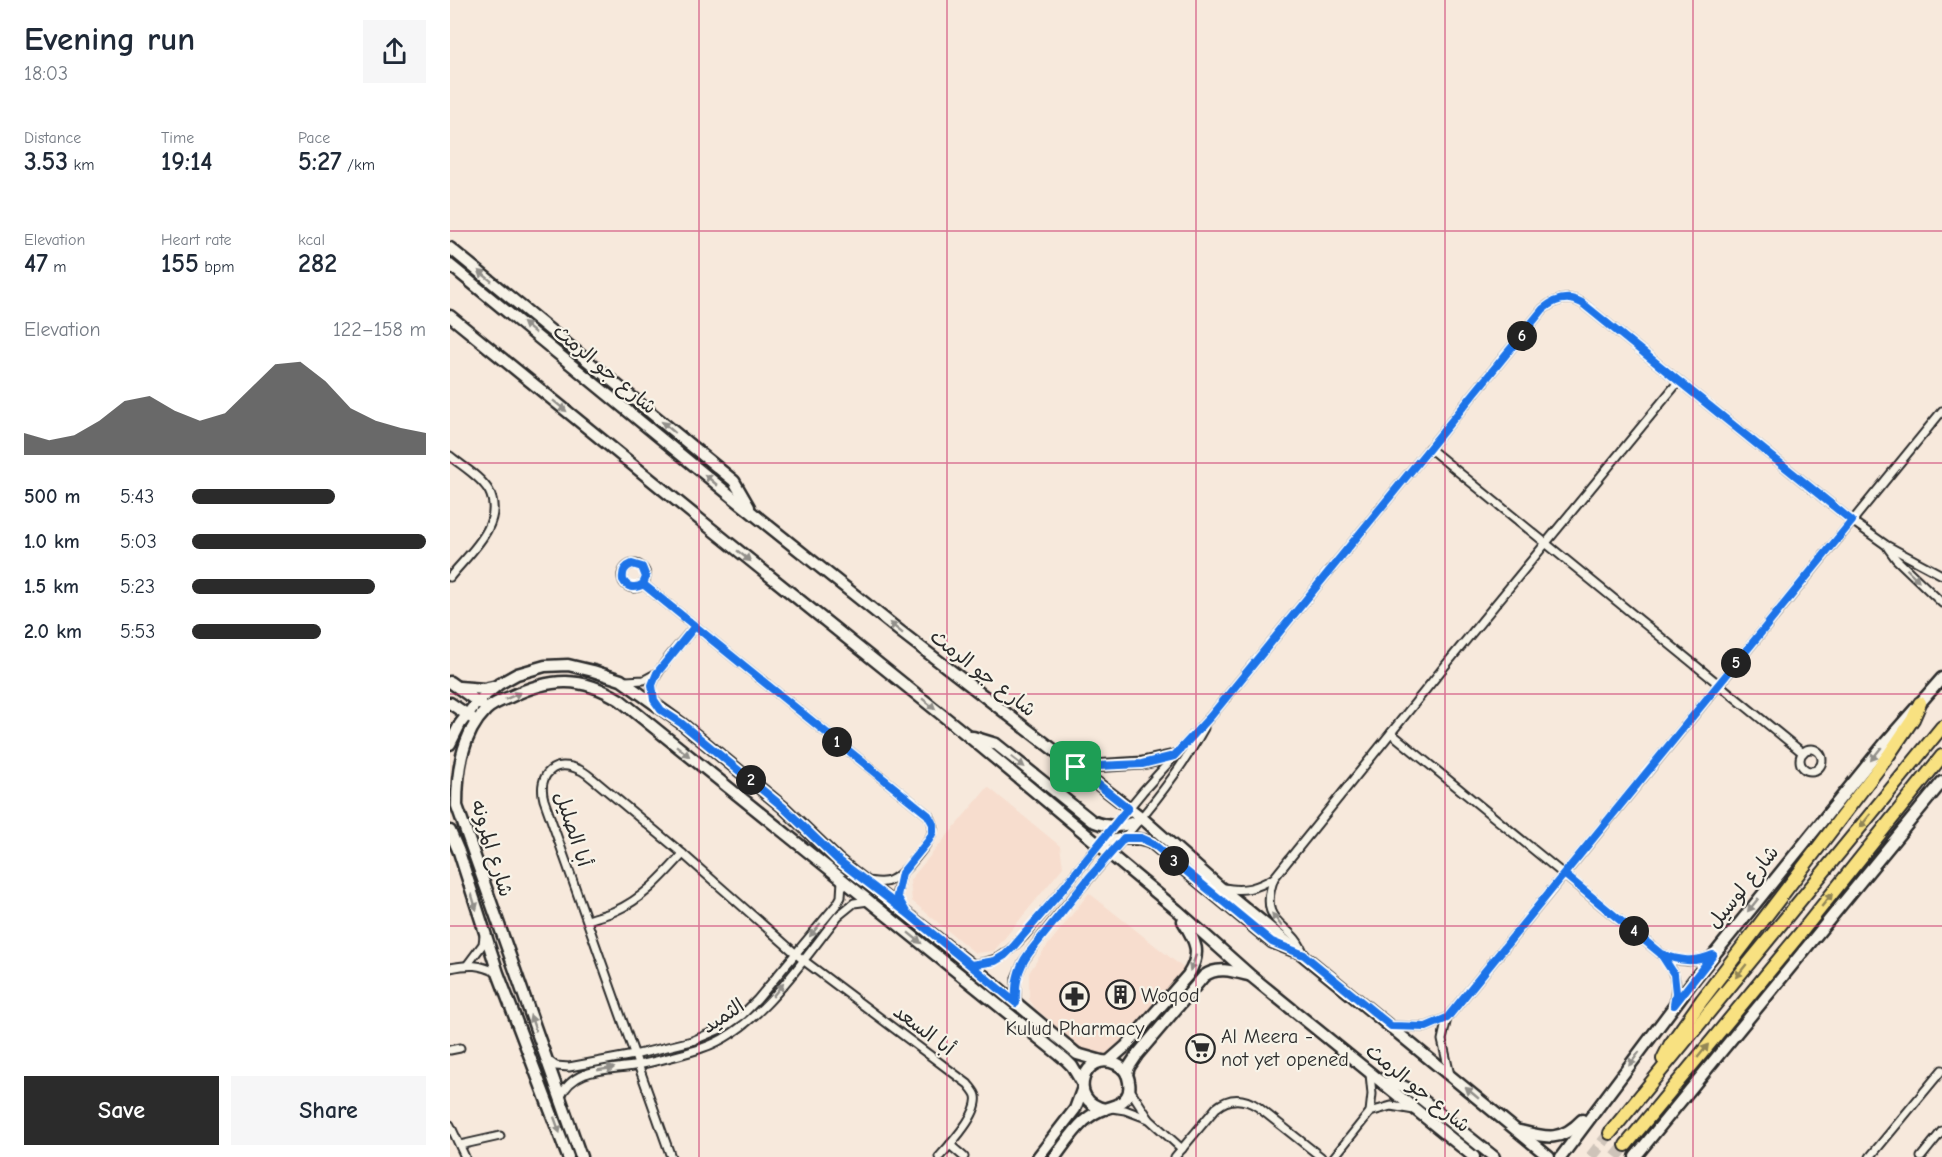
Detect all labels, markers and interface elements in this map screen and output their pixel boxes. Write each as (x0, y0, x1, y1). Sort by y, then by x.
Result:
text: Evening run (24, 20, 195, 58)
button: share (363, 20, 426, 83)
text: 18:03 (24, 62, 68, 85)
text: Distance (24, 129, 81, 147)
text: Time (161, 129, 194, 147)
text: Pace (298, 129, 330, 147)
text: 3.53 (24, 147, 68, 177)
text: 19:14 (161, 147, 212, 177)
text: 5:27 (298, 147, 342, 177)
text: km (68, 156, 94, 174)
text: /km (342, 156, 375, 174)
text: Elevation (24, 231, 85, 249)
text: Heart rate (161, 231, 232, 249)
text: kcal (298, 231, 325, 249)
text: 47 (24, 249, 48, 279)
text: 155 (161, 249, 199, 279)
text: 282 (298, 249, 337, 279)
text: m (48, 258, 66, 276)
text: bpm (199, 258, 234, 276)
one-way arrow (477, 271, 492, 283)
text: Elevation (24, 318, 101, 341)
text: 122–158 m (333, 318, 426, 341)
street label: شارع جو الرمث (547, 319, 661, 420)
pin: 6 (1507, 321, 1537, 351)
one-way arrow (521, 322, 537, 335)
text: 6 (1518, 327, 1526, 345)
one-way arrow (552, 400, 568, 413)
one-way arrow (660, 420, 676, 433)
one-way arrow (703, 473, 719, 486)
text: 500 m (24, 485, 81, 508)
text: 5:43 (120, 485, 154, 508)
text: 1.0 km (24, 530, 80, 553)
text: 5:03 (120, 530, 157, 553)
one-way arrow (736, 549, 752, 562)
one-way arrow (1906, 567, 1920, 581)
text: 1.5 km (24, 575, 79, 598)
text: 5:23 (120, 575, 155, 598)
text: 2.0 km (24, 620, 82, 643)
text: 5:53 (120, 620, 155, 643)
one-way arrow (889, 622, 904, 635)
street label: شارع جو الرمث (924, 625, 1040, 723)
pin: 5 (1721, 648, 1751, 678)
text: 5 (1732, 654, 1740, 672)
one-way arrow (504, 691, 522, 701)
one-way arrow (921, 698, 937, 711)
pin: 1 (822, 727, 852, 757)
text: 1 (834, 733, 840, 751)
pin (1050, 741, 1101, 792)
one-way arrow (675, 744, 690, 757)
one-way arrow (1870, 746, 1883, 762)
icon: arrive (1059, 750, 1092, 783)
one-way arrow (1010, 755, 1025, 768)
pin: 2 (736, 765, 766, 795)
text: 2 (747, 771, 755, 789)
street label: أبا الصليل (550, 788, 596, 870)
street label: شارع المرونه (464, 796, 518, 900)
one-way arrow (1859, 813, 1872, 828)
street label: شارع لوسيل (1703, 841, 1785, 934)
pin: 3 (1159, 846, 1189, 876)
text: 3 (1170, 852, 1178, 870)
one-way arrow (470, 893, 480, 911)
one-way arrow (1820, 893, 1832, 908)
one-way arrow (1747, 897, 1760, 913)
one-way arrow (1271, 912, 1284, 928)
pin: 4 (1619, 916, 1649, 946)
one-way arrow (809, 922, 822, 938)
text: 4 (1630, 922, 1638, 940)
one-way arrow (907, 932, 923, 945)
one-way arrow (1188, 955, 1198, 973)
one-way arrow (1735, 964, 1748, 979)
building icon: Woqod (1104, 979, 1136, 1011)
pharmacy icon: Kulud Pharmacy (1059, 981, 1091, 1013)
one-way arrow (771, 982, 784, 998)
place label: Woqod (1141, 984, 1200, 1007)
street label: الثميد (698, 994, 748, 1038)
street label: أبا السعد (889, 1000, 959, 1060)
one-way arrow (527, 1014, 537, 1032)
place label: Kulud Pharmacy (1006, 1017, 1145, 1040)
place label: Al Meera - not yet opened (1221, 1025, 1349, 1071)
supermarket icon: Al Meera - not yet opened (1184, 1032, 1216, 1064)
street label: شارع جو الرمث (1360, 1039, 1475, 1139)
one-way arrow (1697, 1044, 1709, 1059)
one-way arrow (1628, 1051, 1640, 1067)
one-way arrow (597, 1064, 616, 1073)
button: Save (24, 1076, 219, 1145)
button: Share (231, 1076, 426, 1145)
one-way arrow (1464, 1087, 1480, 1100)
one-way arrow (552, 1116, 562, 1134)

